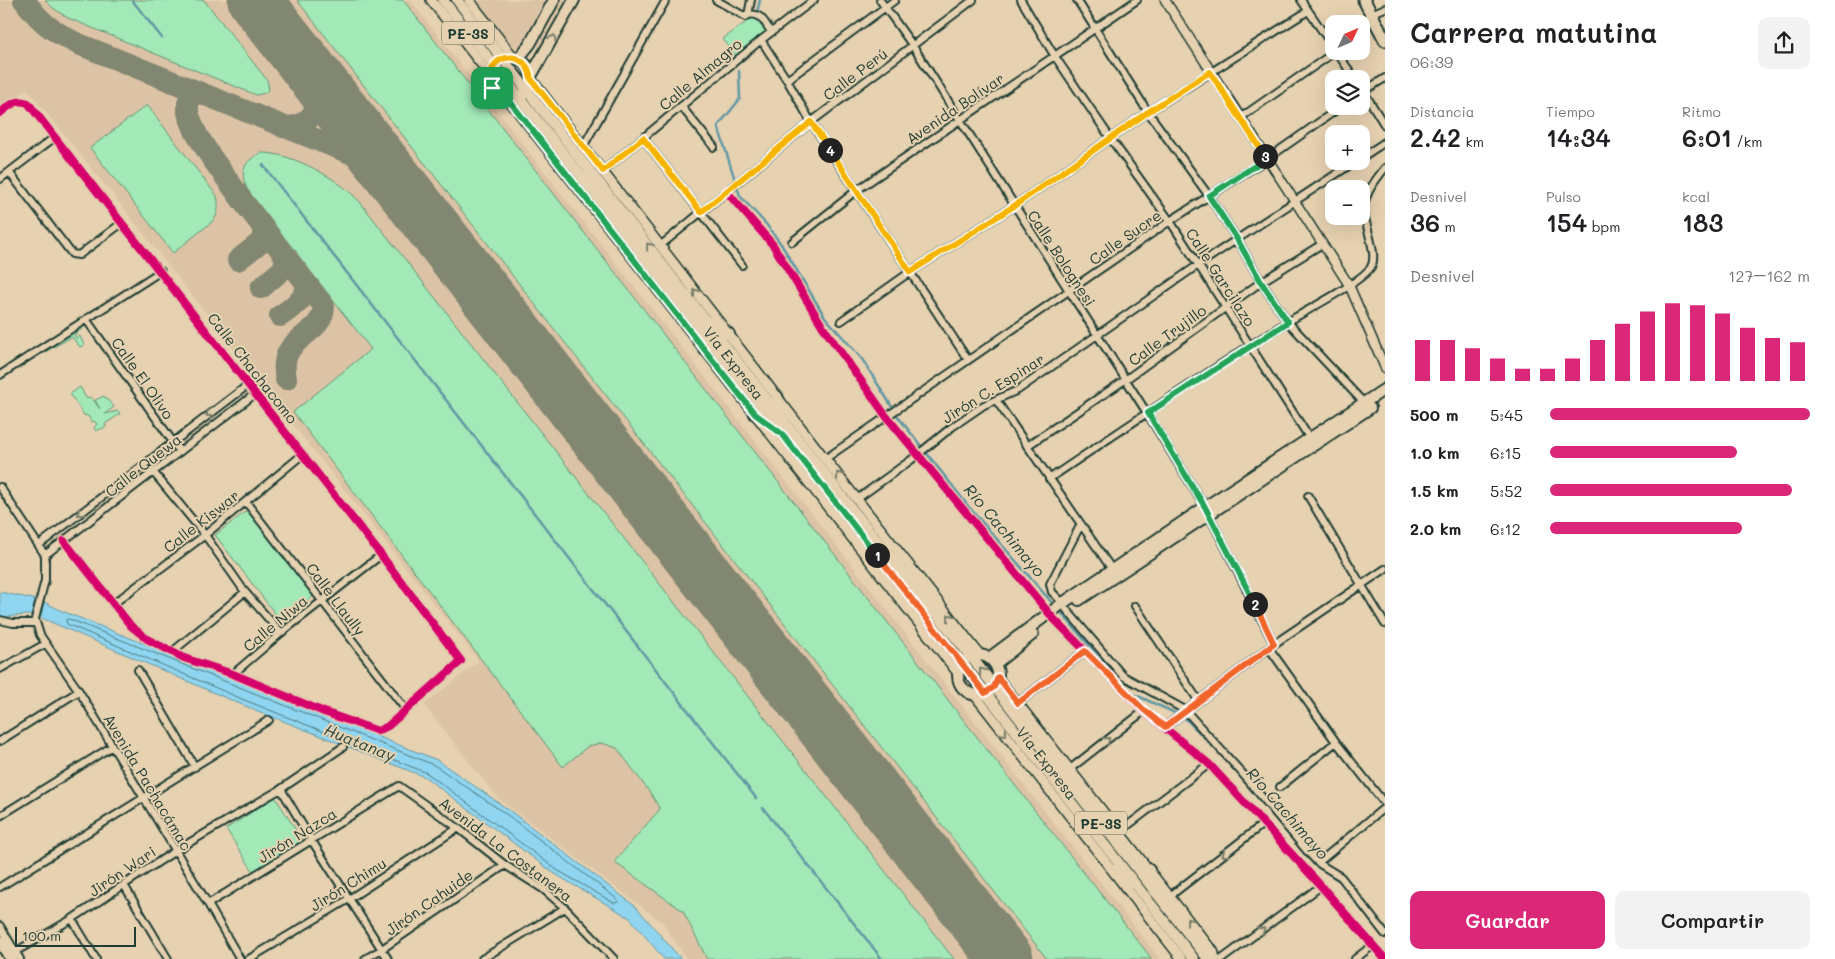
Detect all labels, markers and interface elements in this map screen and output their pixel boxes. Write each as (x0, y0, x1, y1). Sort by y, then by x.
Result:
text: Carrera matutina (1410, 14, 1657, 50)
north arrow (1325, 15, 1370, 60)
map controls (1325, 15, 1370, 225)
button: share (1758, 17, 1810, 69)
road number: PE-3S (442, 22, 494, 44)
street label: Calle Almagro (654, 33, 746, 115)
one-way arrow (547, 35, 557, 44)
street label: Calle Perú (819, 43, 891, 105)
text: 06:39 (1410, 51, 1453, 72)
pin (471, 67, 513, 109)
street label: Avenida Bolívar (902, 68, 1008, 148)
button: layers (1325, 70, 1370, 115)
icon: arrive (478, 74, 506, 102)
text: Distancia (1410, 102, 1475, 121)
text: Tiempo (1546, 102, 1595, 121)
text: Ritmo (1682, 102, 1721, 121)
text: 2.42 (1410, 121, 1461, 153)
text: 14:34 (1546, 121, 1611, 153)
text: 6:01 (1682, 121, 1732, 153)
button: + (1325, 125, 1370, 170)
text: km (1461, 132, 1484, 151)
text: /km (1732, 132, 1762, 151)
pin: 4 (818, 138, 842, 162)
text: 4 (826, 141, 835, 160)
pin: 3 (1252, 144, 1278, 168)
text: 3 (1261, 147, 1270, 166)
button: − (1325, 180, 1370, 225)
text: Desnivel (1410, 187, 1467, 206)
text: Pulso (1546, 187, 1581, 206)
text: kcal (1682, 187, 1710, 206)
street label: Calle Sucre (1085, 205, 1165, 269)
street label: Calle Bolognesi (1023, 206, 1101, 310)
text: 36 (1410, 206, 1440, 238)
text: 154 (1546, 206, 1587, 238)
text: 183 (1682, 206, 1723, 238)
text: m (1440, 217, 1456, 236)
text: bpm (1587, 217, 1620, 236)
street label: Calle Garcilazo (1182, 224, 1260, 330)
one-way arrow (646, 243, 654, 252)
text: Desnivel (1410, 265, 1475, 286)
text: 127–162 m (1728, 265, 1810, 286)
one-way arrow (693, 288, 702, 298)
street label: Calle Trujillo (1124, 300, 1210, 370)
street label: Calle Chachacomo (203, 308, 303, 428)
street label: Vía Expresa (699, 322, 769, 404)
street label: Calle El Olivo (107, 333, 179, 423)
street label: Jirón C. Espinar (938, 348, 1048, 428)
text: 500 m (1410, 404, 1458, 425)
text: 5:45 (1490, 404, 1523, 425)
one-way arrow (205, 408, 215, 417)
street label: Calle Quewa (101, 429, 185, 501)
text: 1.0 km (1410, 442, 1459, 463)
text: 6:15 (1490, 442, 1521, 463)
one-way arrow (836, 472, 844, 481)
water label: Río Cachimayo (960, 479, 1050, 581)
text: 1.5 km (1410, 480, 1458, 501)
text: 5:52 (1490, 480, 1523, 501)
street label: Calle Kiswar (159, 485, 243, 557)
one-way arrow (77, 508, 86, 516)
text: 2.0 km (1410, 518, 1461, 539)
text: 6:12 (1490, 518, 1521, 539)
pin: 1 (864, 542, 890, 568)
text: 1 (874, 546, 881, 565)
street label: Calle Llaully (302, 559, 370, 640)
street label: Calle Niwa (239, 590, 311, 656)
pin: 2 (1242, 592, 1268, 616)
text: 2 (1252, 595, 1259, 614)
one-way arrow (947, 613, 956, 623)
one-way arrow (980, 668, 988, 677)
street label: Avenida Pachacámac (99, 710, 197, 854)
water label: Huatanay (322, 718, 399, 766)
street label: Vía Expresa (1012, 722, 1082, 804)
one-way arrow (998, 727, 1007, 737)
one-way arrow (1101, 737, 1111, 746)
water label: Río Cachimayo (1242, 763, 1334, 864)
street label: Avenida La Costanera (435, 792, 577, 906)
street label: Jirón Nazca (254, 803, 340, 867)
road number: PE-3S (1075, 811, 1127, 834)
street label: Jirón Wari (84, 841, 160, 901)
one-way arrow (1221, 848, 1231, 857)
street label: Jirón Chimu (306, 853, 390, 915)
street label: Jirón Cahuide (381, 864, 477, 940)
button: Guardar (1410, 891, 1605, 949)
button: Compartir (1615, 891, 1810, 949)
one-way arrow (1186, 917, 1195, 927)
scale bar (15, 924, 136, 947)
text: 100 m (22, 926, 61, 945)
one-way arrow (1256, 927, 1266, 936)

